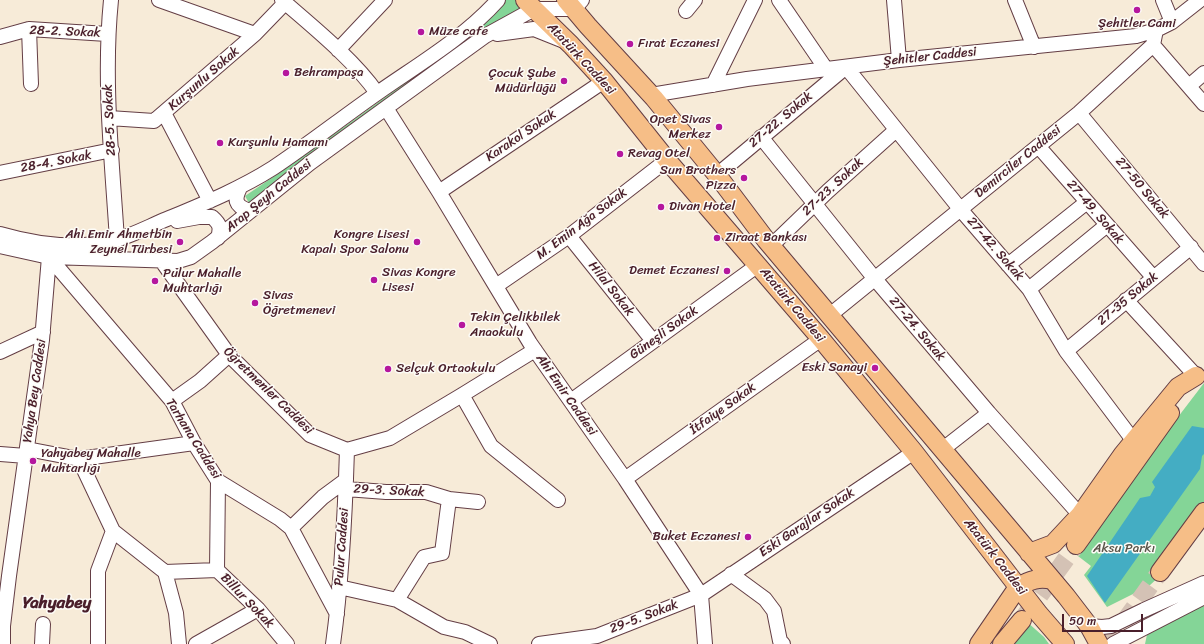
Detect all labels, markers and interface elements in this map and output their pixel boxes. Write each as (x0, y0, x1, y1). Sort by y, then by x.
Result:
marker: Şehitler Cami (1132, 5, 1142, 15)
place label: Şehitler Cami (1098, 16, 1176, 32)
street label: Atatürk Caddesi (544, 20, 618, 98)
street label: 28-2. Sokak (29, 23, 101, 41)
place label: Müze cafe (429, 24, 488, 40)
marker: Müze cafe (416, 27, 426, 37)
place label: Fırat Eczanesi (638, 36, 719, 52)
marker: Fırat Eczanesi (625, 39, 635, 49)
street label: Kurşunlu Sokak (165, 44, 243, 114)
street label: Şehitler Caddesi (883, 44, 977, 70)
place label: Behrampaşa (294, 65, 363, 81)
place label: Çocuk Şube Müdürlüğü (489, 66, 556, 97)
marker: Behrampaşa (281, 68, 291, 78)
marker: Çocuk Şube Müdürlüğü (559, 76, 569, 86)
street label: 28-5. Sokak (100, 84, 120, 156)
street label: 27-22. Sokak (746, 89, 816, 151)
street label: Karakol Sokak (483, 107, 559, 165)
place label: Opet Sivas Merkez (650, 112, 711, 143)
marker: Opet Sivas Merkez (714, 122, 724, 132)
street label: Demirciler Caddesi (972, 122, 1064, 202)
place label: Kurşunlu Hamamı (228, 135, 328, 151)
marker: Kurşunlu Hamamı (215, 138, 225, 148)
place label: Revag Otel (628, 146, 690, 162)
street label: 28-4. Sokak (19, 147, 93, 177)
marker: Revag Otel (615, 149, 625, 159)
street label: 27-50 Sokak (1112, 154, 1172, 222)
street label: 27-23. Sokak (799, 155, 867, 219)
street label: Arap Şeyh Caddesi (223, 156, 315, 236)
place label: Sun Brothers Pizza (660, 163, 736, 194)
marker: Sun Brothers Pizza (739, 173, 749, 183)
street label: 27-49. Sokak (1063, 177, 1127, 247)
street label: M. Emin Ağa Sokak (534, 185, 630, 263)
place label: Divan Hotel (669, 199, 735, 215)
marker: Divan Hotel (656, 202, 666, 212)
street label: 27-42. Sokak (963, 214, 1027, 284)
place label: Ahi Emir Ahmetbin Zeynel Türbesi (65, 227, 172, 258)
place label: Kongre Lisesi Kapalı Spor Salonu (301, 227, 409, 258)
place label: Ziraat Bankası (725, 230, 807, 246)
marker: Ziraat Bankası (712, 233, 722, 243)
marker: Ahi Emir Ahmetbin Zeynel Türbesi (175, 237, 185, 247)
marker: Kongre Lisesi Kapalı Spor Salonu (412, 237, 422, 247)
street label: Hilal Sokak (585, 259, 637, 319)
place label: Demet Eczanesi (629, 263, 719, 279)
street label: Atatürk Caddesi (756, 264, 828, 346)
place label: Sivas Kongre Lisesi (382, 265, 456, 296)
place label: Pulur Mahalle Muhtarlığı (163, 266, 241, 297)
marker: Demet Eczanesi (722, 266, 732, 276)
street label: 27-35 Sokak (1094, 269, 1162, 329)
marker: Sivas Kongre Lisesi (369, 275, 379, 285)
marker: Pulur Mahalle Muhtarlığı (150, 276, 160, 286)
place label: Sivas Öğretmenevi (263, 288, 335, 319)
street label: 27-24. Sokak (886, 294, 948, 364)
marker: Sivas Öğretmenevi (250, 298, 260, 308)
street label: Güneşli Sokak (627, 303, 701, 363)
place label: Tekin Çelikbilek Anaokulu (470, 310, 560, 341)
marker: Tekin Çelikbilek Anaokulu (457, 320, 467, 330)
street label: Yahya Bey Caddesi (20, 338, 50, 444)
street label: Öğretmenler Caddesi (220, 344, 316, 438)
street label: Ahi Emir Caddesi (532, 351, 600, 439)
place label: Eski Sanayi (801, 360, 867, 376)
place label: Selçuk Ortaokulu (396, 361, 495, 377)
marker: Eski Sanayi (870, 363, 880, 373)
marker: Selçuk Ortaokulu (383, 364, 393, 374)
street label: İtfaiye Sokak (687, 380, 759, 438)
street label: Tarhana Caddesi (162, 396, 224, 482)
place label: Yahyabey Mahalle Muhtarlığı (41, 446, 141, 477)
marker: Yahyabey Mahalle Muhtarlığı (28, 456, 38, 466)
street label: 29-3. Sokak (353, 481, 425, 501)
street label: Eski Garajlar Sokak (756, 485, 858, 561)
street label: Pulur Caddesi (331, 507, 353, 587)
street label: Atatürk Caddesi (960, 516, 1030, 598)
place label: Buket Eczanesi (652, 529, 740, 545)
marker: Buket Eczanesi (743, 532, 753, 542)
park label: Aksu Parkı (1093, 541, 1155, 557)
street label: Billur Sokak (217, 570, 277, 632)
district label: Yahyabey (23, 594, 91, 614)
street label: 29-5. Sokak (608, 597, 680, 637)
scale bar (1064, 606, 1145, 632)
text: 50 m (1069, 610, 1096, 632)

